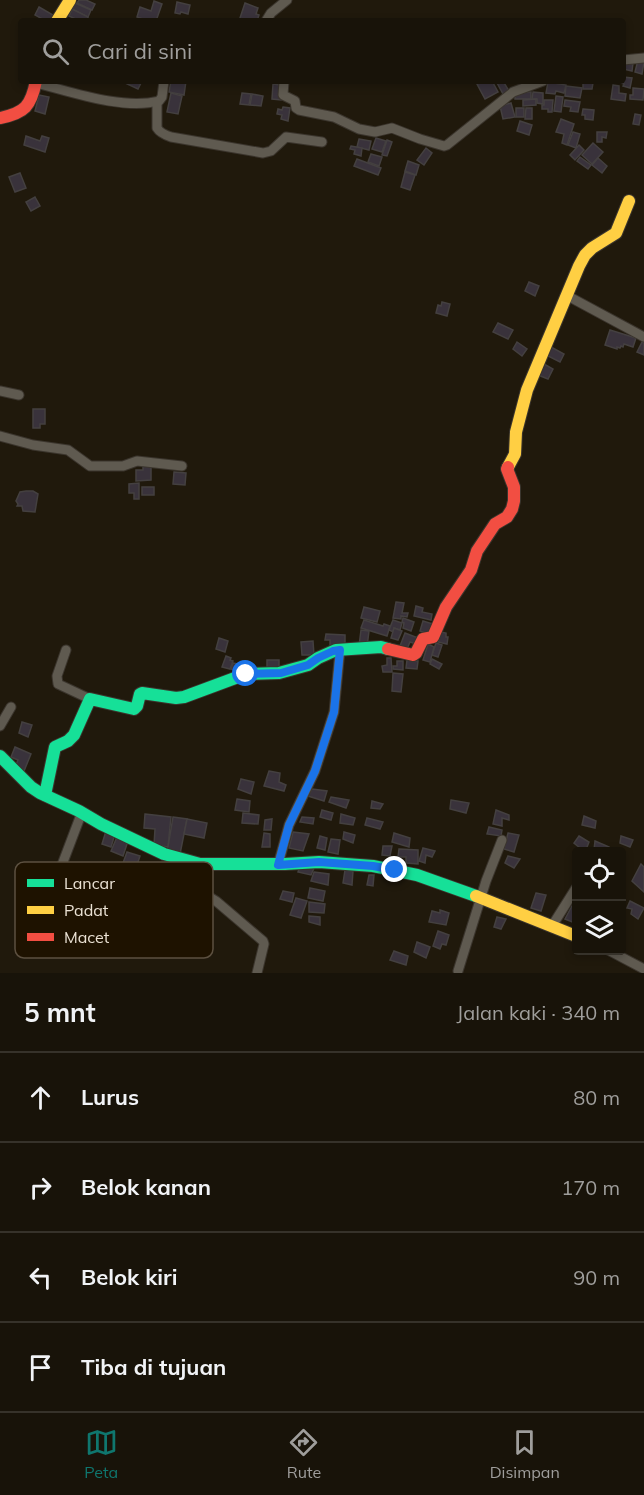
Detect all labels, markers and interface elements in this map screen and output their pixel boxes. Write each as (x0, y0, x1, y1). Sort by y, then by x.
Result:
search box (18, 18, 626, 84)
icon: search (39, 35, 72, 68)
text: Cari di sini (87, 37, 192, 65)
route start (232, 660, 258, 686)
map controls (572, 847, 626, 955)
button: locate (572, 847, 626, 901)
route end (381, 856, 407, 882)
legend (15, 862, 213, 958)
text: Lancar (64, 873, 115, 893)
text: Padat (64, 900, 109, 920)
button: layers (572, 901, 626, 955)
text: Macet (64, 927, 110, 947)
text: 5 mnt (24, 996, 96, 1029)
text: Jalan kaki · 340 m (457, 1000, 620, 1025)
icon: ahead (24, 1081, 57, 1114)
text: Lurus (81, 1083, 139, 1111)
text: 80 m (573, 1085, 620, 1110)
icon: right (24, 1171, 57, 1204)
text: Belok kanan (81, 1173, 211, 1201)
text: 170 m (561, 1175, 620, 1200)
icon: left (24, 1261, 57, 1294)
text: Belok kiri (81, 1263, 177, 1291)
text: 90 m (573, 1265, 620, 1290)
icon: arrive (24, 1351, 57, 1384)
text: Tiba di tujuan (81, 1353, 226, 1381)
tab: Peta (84, 1426, 118, 1482)
tab: Rute (287, 1426, 321, 1482)
tab: Disimpan (490, 1426, 560, 1482)

